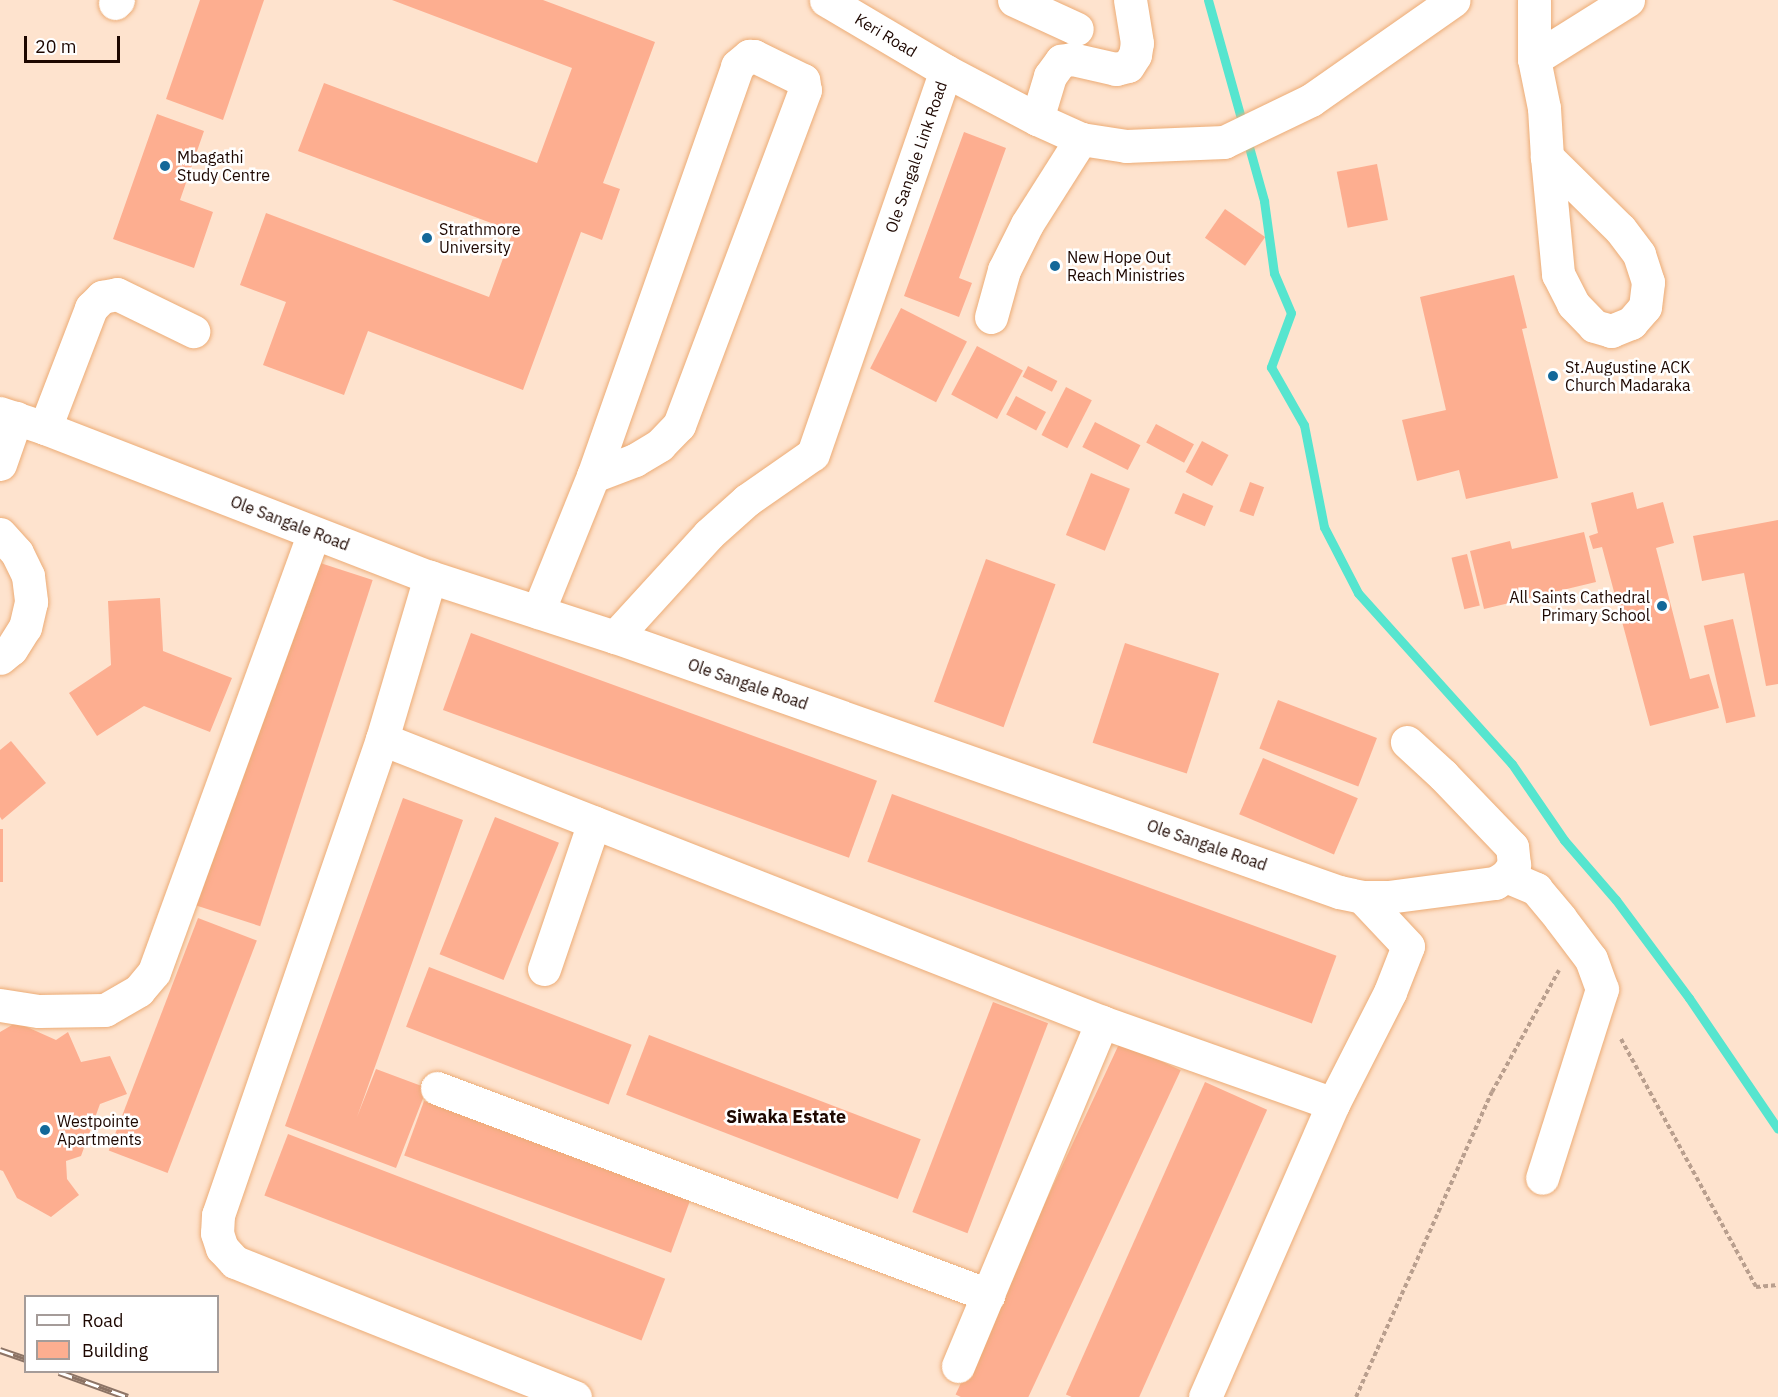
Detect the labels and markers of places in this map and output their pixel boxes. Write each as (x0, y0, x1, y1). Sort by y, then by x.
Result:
place label: Mbagathi Study Centre (177, 147, 270, 185)
marker: Mbagathi Study Centre (158, 159, 172, 173)
place label: Strathmore University (439, 219, 520, 257)
marker: Strathmore University (420, 231, 434, 245)
place label: New Hope Out Reach Ministries (1067, 247, 1185, 285)
marker: New Hope Out Reach Ministries (1048, 259, 1062, 273)
place label: St.Augustine ACK Church Madaraka (1565, 357, 1690, 395)
marker: St.Augustine ACK Church Madaraka (1546, 369, 1560, 383)
place label: All Saints Cathedral Primary School (1509, 587, 1650, 625)
marker: All Saints Cathedral Primary School (1655, 599, 1669, 613)
place label: Westpointe Apartments (57, 1111, 142, 1149)
marker: Westpointe Apartments (38, 1123, 52, 1137)

